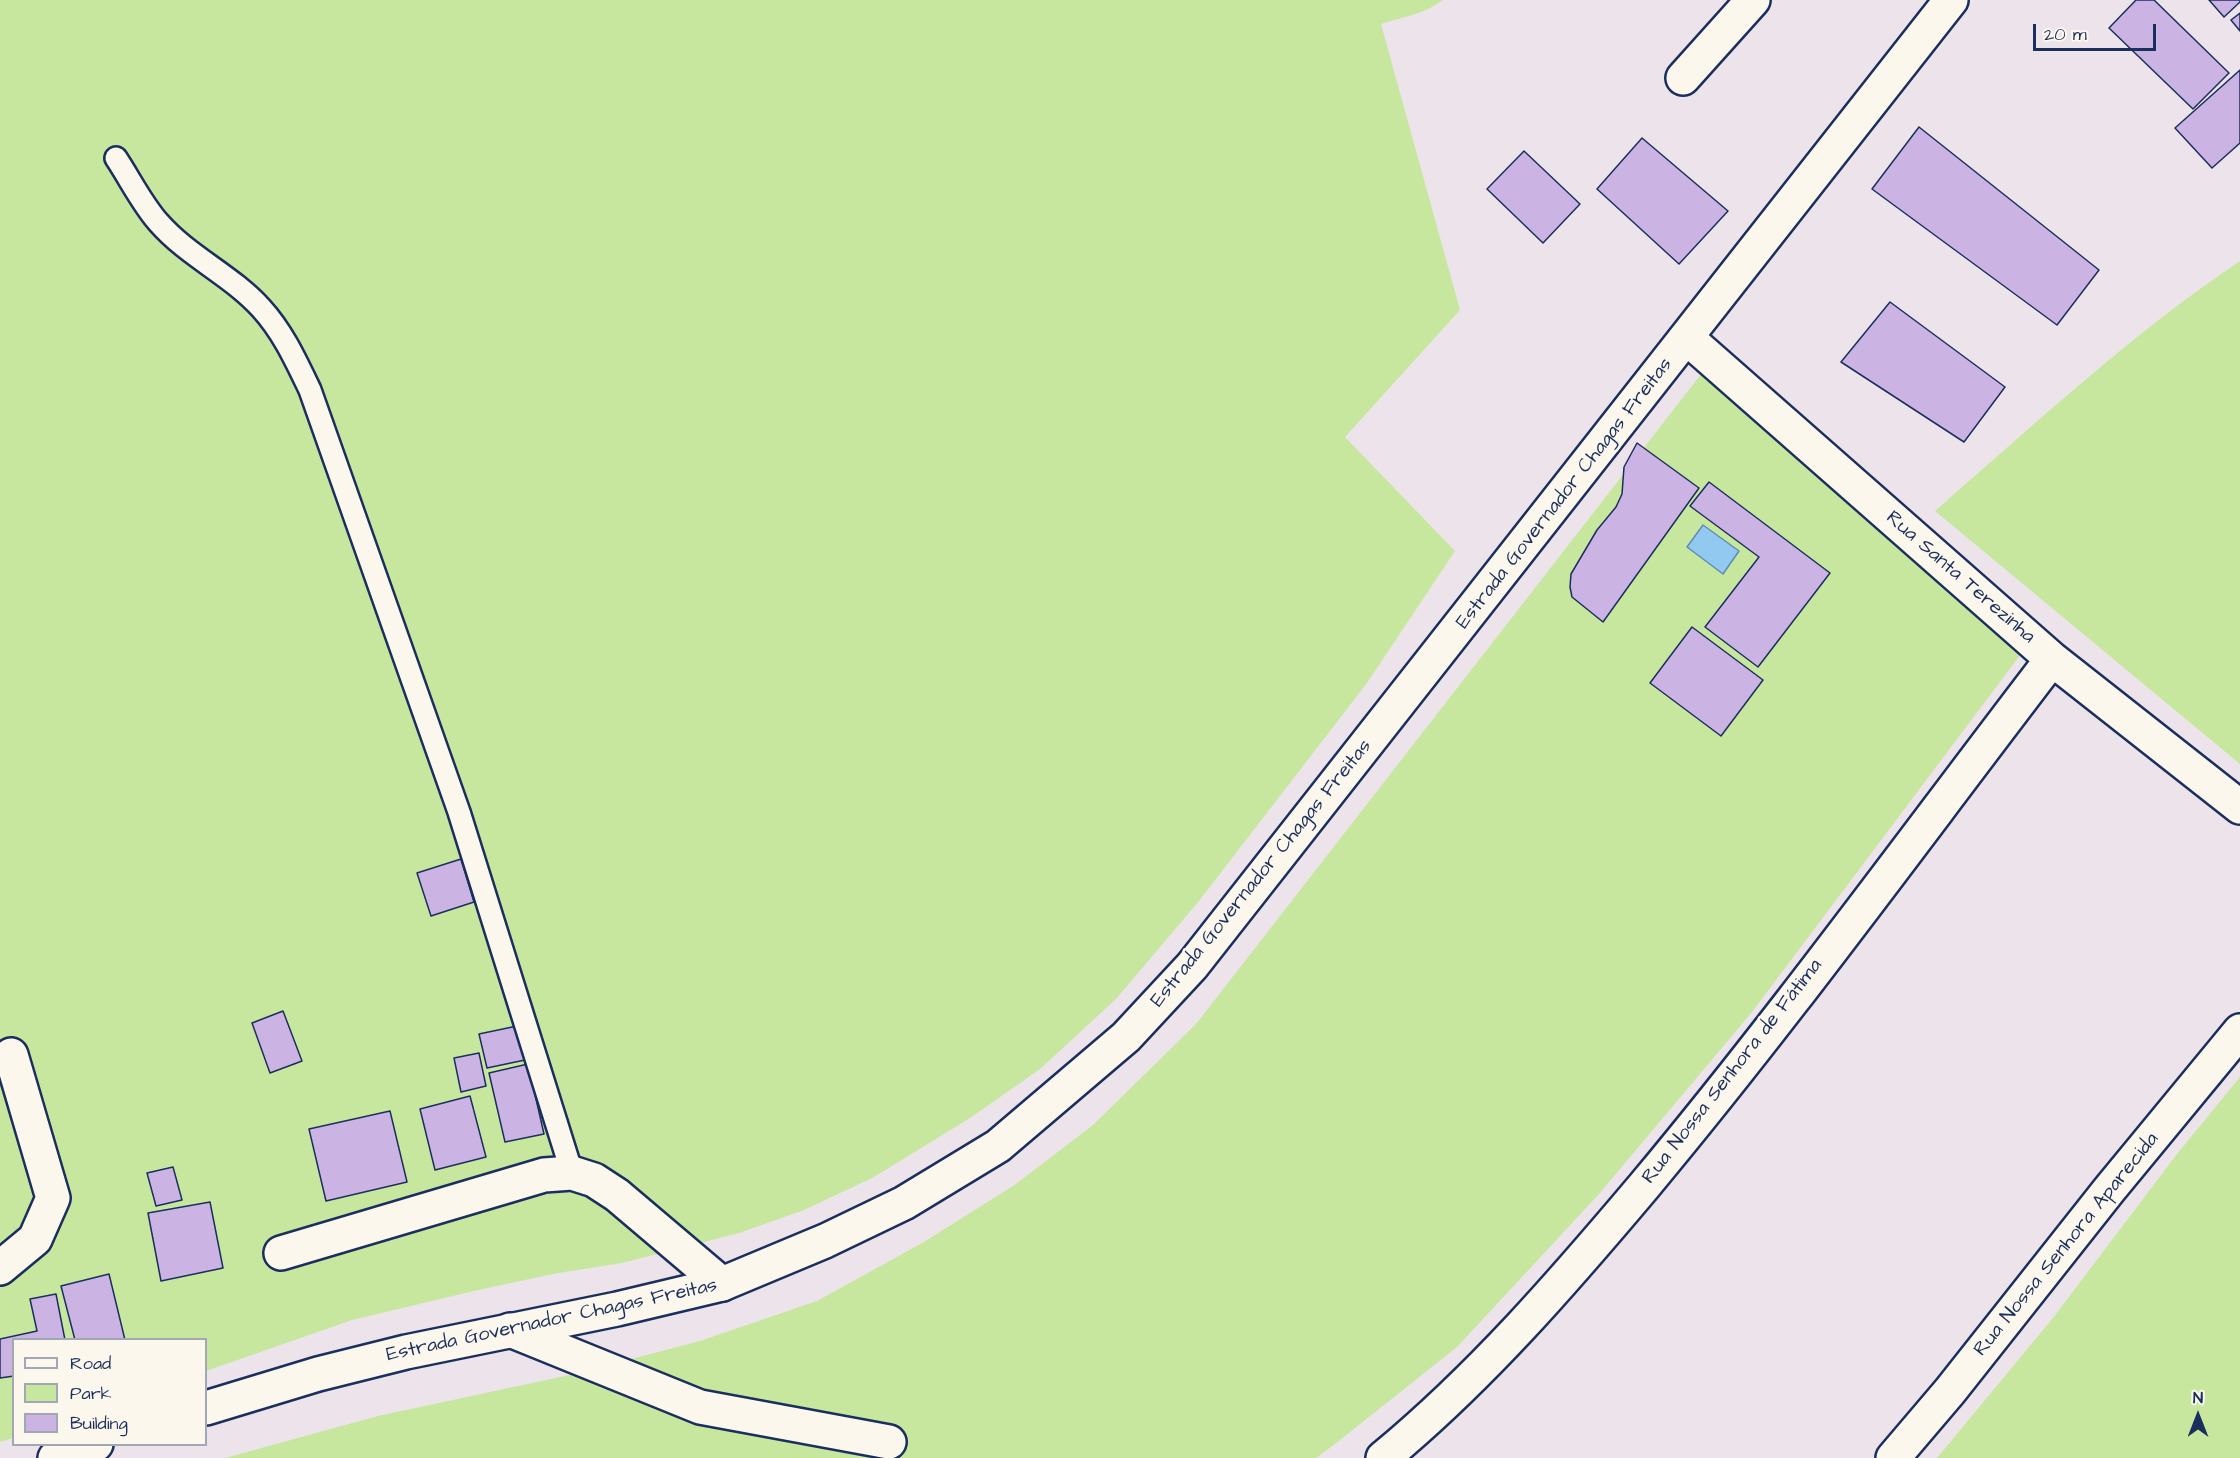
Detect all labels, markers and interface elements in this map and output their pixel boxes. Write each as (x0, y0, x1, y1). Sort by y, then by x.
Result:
scale bar (2036, 12, 2159, 50)
text: 20 m (2044, 22, 2087, 47)
street label: Estrada Governador Chagas Freitas (1452, 354, 1678, 634)
street label: Rua Santa Terezinha (1880, 507, 2040, 649)
street label: Estrada Governador Chagas Freitas (1146, 735, 1378, 1013)
street label: Rua Nossa Senhora de Fátima (1638, 955, 1828, 1189)
street label: Rua Nossa Senhora Aparecida (1969, 1128, 2165, 1362)
street label: Estrada Governador Chagas Freitas (384, 1274, 720, 1368)
legend (12, 1338, 207, 1446)
text: Road (70, 1351, 111, 1376)
text: Park (70, 1381, 112, 1406)
north arrow (2168, 1386, 2228, 1446)
text: N (2193, 1387, 2203, 1409)
text: Building (70, 1411, 128, 1436)

